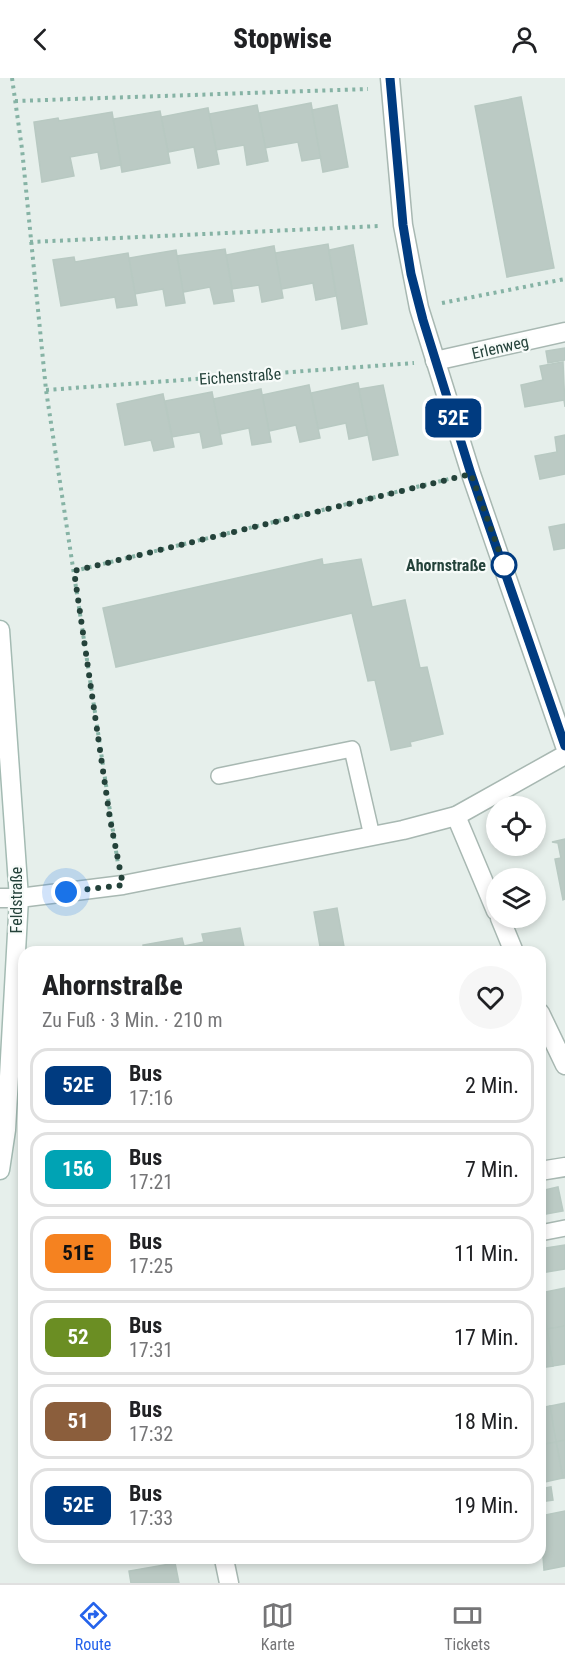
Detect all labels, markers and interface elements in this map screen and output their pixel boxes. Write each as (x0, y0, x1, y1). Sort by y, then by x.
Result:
icon: back (24, 23, 57, 56)
text: Stopwise (233, 23, 332, 55)
icon: person (508, 23, 541, 56)
street label: Erlenweg (470, 332, 530, 363)
street label: Eichenstraße (198, 364, 282, 389)
line badge: 52E (418, 398, 488, 438)
text: 52E (437, 406, 469, 430)
marker: Ahornstraße (491, 552, 517, 578)
place label: Ahornstraße (406, 556, 486, 575)
map controls (486, 796, 546, 928)
button: locate (486, 796, 546, 856)
street label: Feldstraße (7, 867, 26, 933)
button: layers (486, 868, 546, 928)
your location (51, 877, 81, 907)
button: heart (459, 966, 522, 1029)
text: Ahornstraße (42, 969, 183, 1002)
text: Zu Fuß · 3 Min. · 210 m (42, 1008, 223, 1032)
text: Bus (129, 1061, 162, 1086)
text: 52E (62, 1073, 94, 1097)
text: 2 Min. (465, 1073, 519, 1098)
text: 17:16 (129, 1086, 173, 1110)
text: Bus (129, 1145, 162, 1170)
text: 156 (62, 1157, 94, 1181)
text: 7 Min. (465, 1157, 519, 1182)
text: 17:21 (129, 1170, 173, 1194)
text: Bus (129, 1229, 162, 1254)
text: 51E (62, 1241, 94, 1265)
text: 11 Min. (454, 1241, 519, 1266)
text: 17:25 (129, 1254, 173, 1278)
text: Bus (129, 1313, 162, 1338)
text: 52 (67, 1325, 89, 1349)
text: 17 Min. (454, 1325, 519, 1350)
text: 17:31 (129, 1338, 173, 1362)
text: Bus (129, 1397, 162, 1422)
text: 51 (67, 1409, 89, 1433)
text: 18 Min. (454, 1409, 519, 1434)
text: 17:32 (129, 1422, 173, 1446)
text: Bus (129, 1481, 162, 1506)
text: 52E (62, 1493, 94, 1517)
text: 19 Min. (454, 1493, 519, 1518)
text: 17:33 (129, 1506, 173, 1530)
tab: Route (75, 1599, 111, 1654)
tab: Karte (261, 1599, 295, 1654)
tab: Tickets (444, 1599, 490, 1654)

